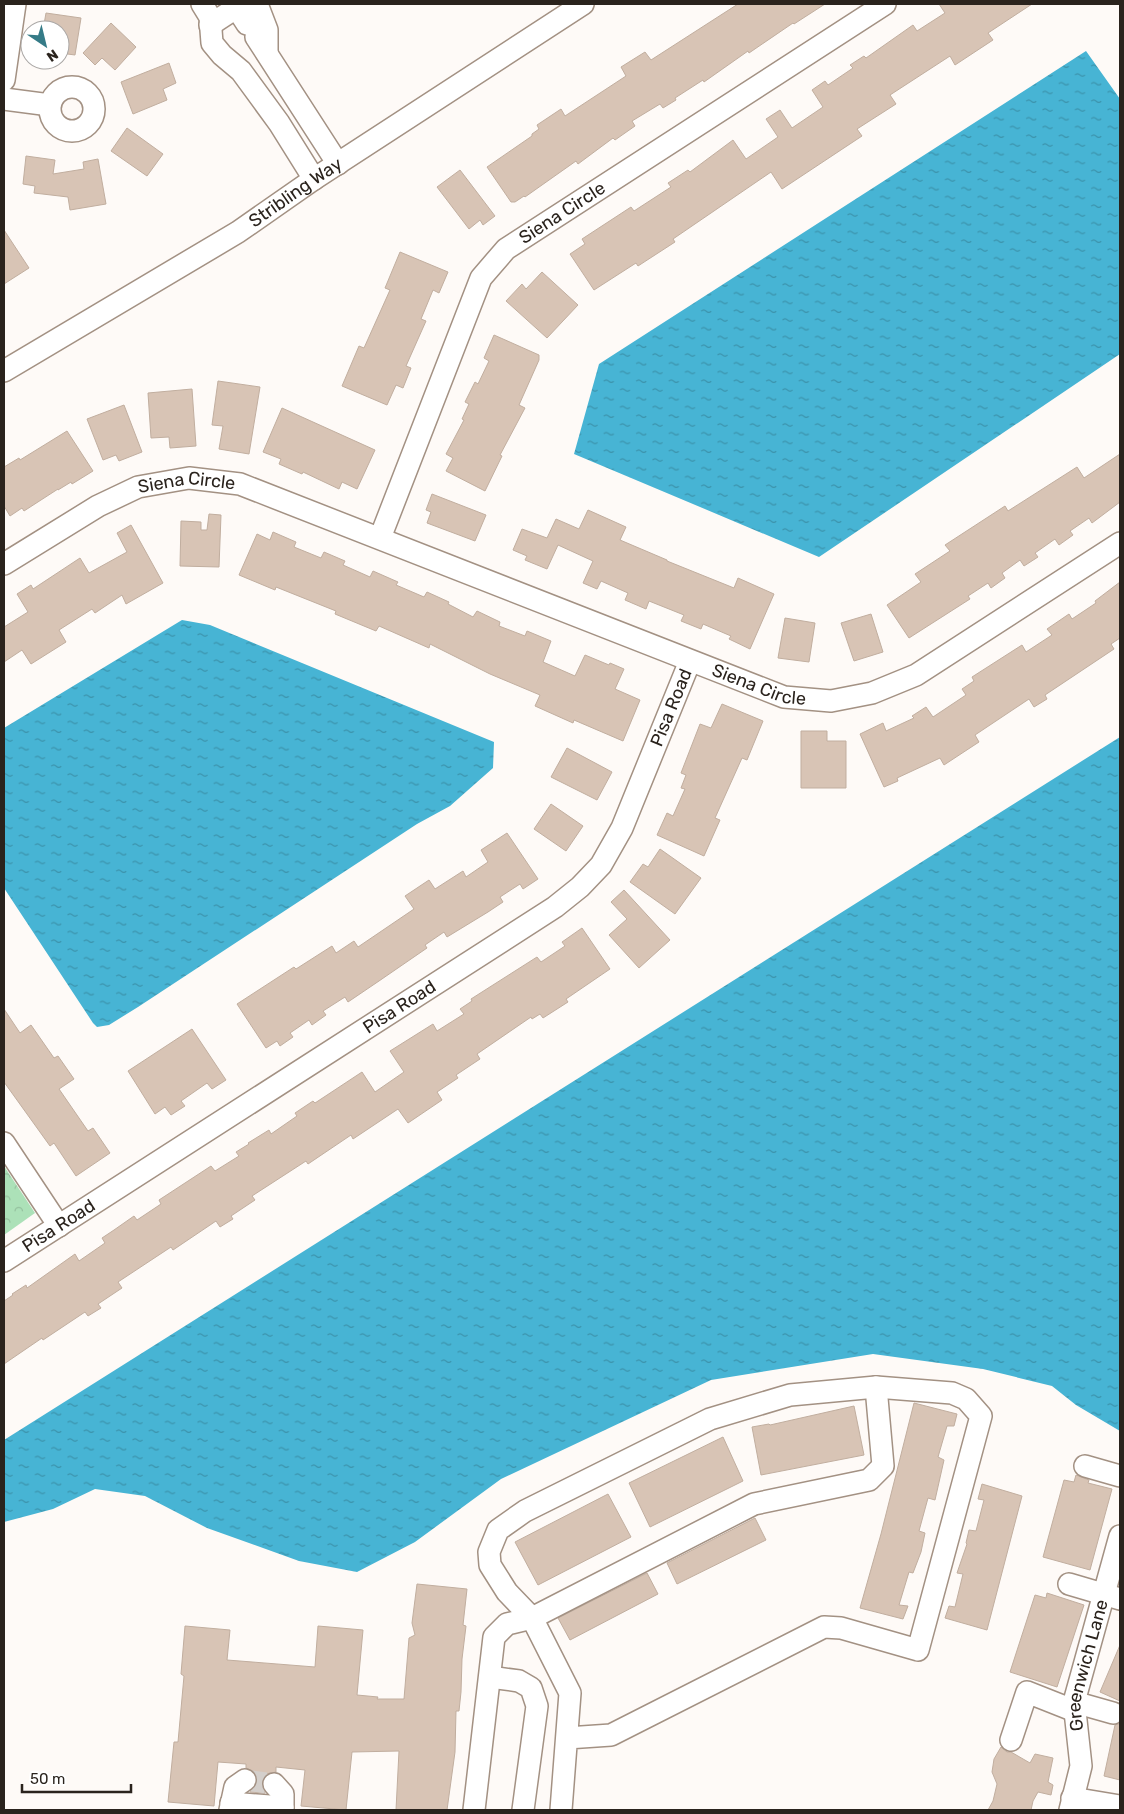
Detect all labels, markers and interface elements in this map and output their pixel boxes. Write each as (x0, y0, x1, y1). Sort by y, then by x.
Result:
north arrow (20, 20, 70, 70)
text: N (43, 45, 61, 65)
street label: Stribling Way (245, 153, 346, 232)
street label: Siena Circle (515, 177, 609, 249)
street label: Siena Circle (136, 467, 237, 498)
street label: Siena Circle (709, 659, 807, 710)
street label: Pisa Road (645, 665, 697, 750)
street label: Pisa Road (359, 975, 440, 1038)
street label: Pisa Road (18, 1194, 99, 1257)
street label: Greenwich Lane (1063, 1597, 1113, 1732)
scale bar (22, 1762, 131, 1794)
text: 50 m (30, 1770, 65, 1788)

